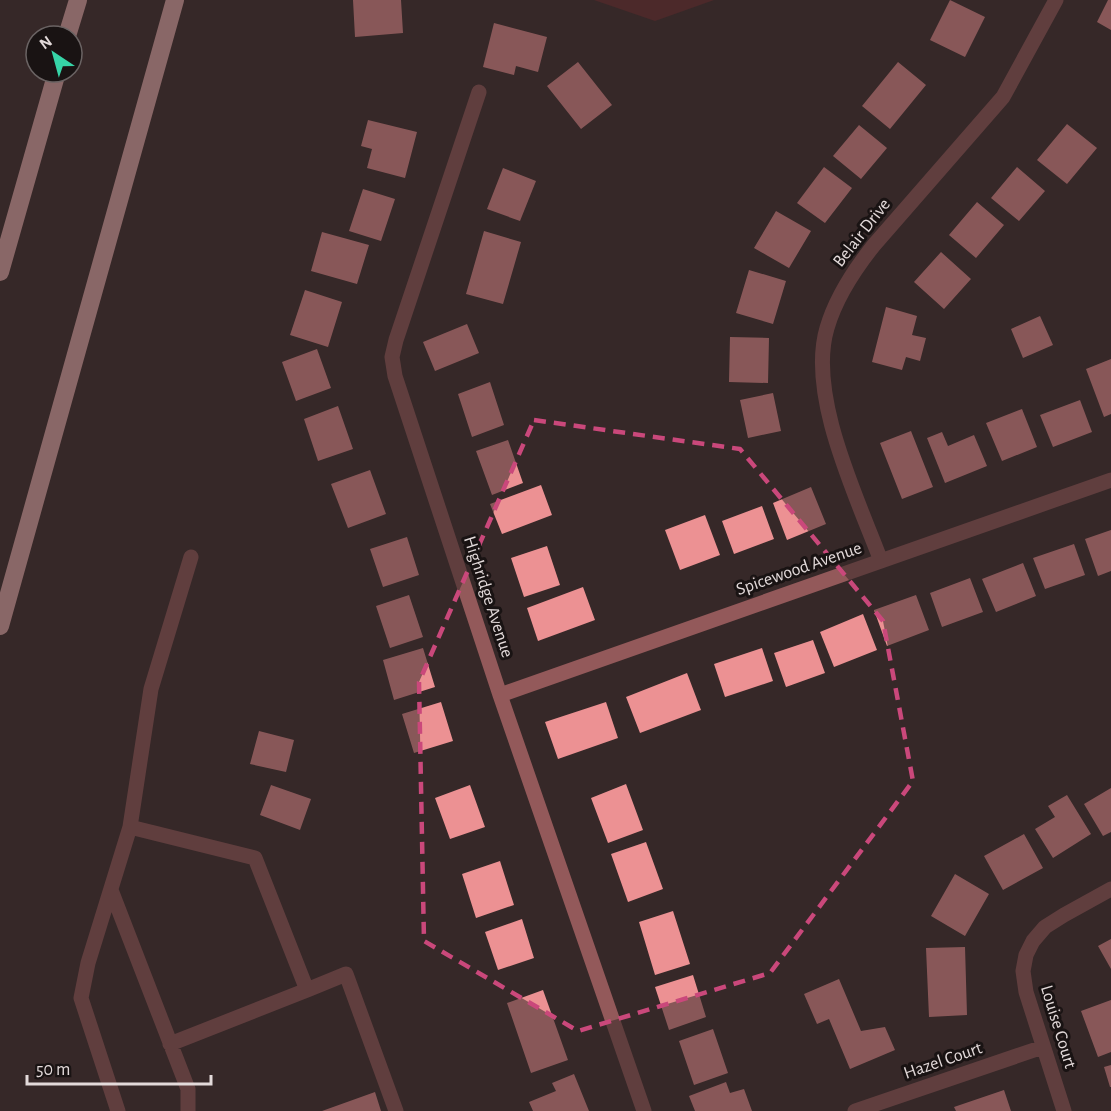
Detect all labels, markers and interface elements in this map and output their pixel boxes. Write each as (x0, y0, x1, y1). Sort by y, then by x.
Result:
north arrow (24, 24, 84, 84)
text: N (37, 33, 55, 52)
street label: Belair Drive (830, 195, 894, 271)
street label: Highridge Avenue (460, 534, 516, 660)
street label: Spicewood Avenue (734, 539, 864, 599)
street label: Louise Court (1037, 983, 1079, 1071)
street label: Hazel Court (902, 1039, 985, 1083)
scale bar (27, 1048, 212, 1086)
text: 50 m (36, 1061, 70, 1079)

